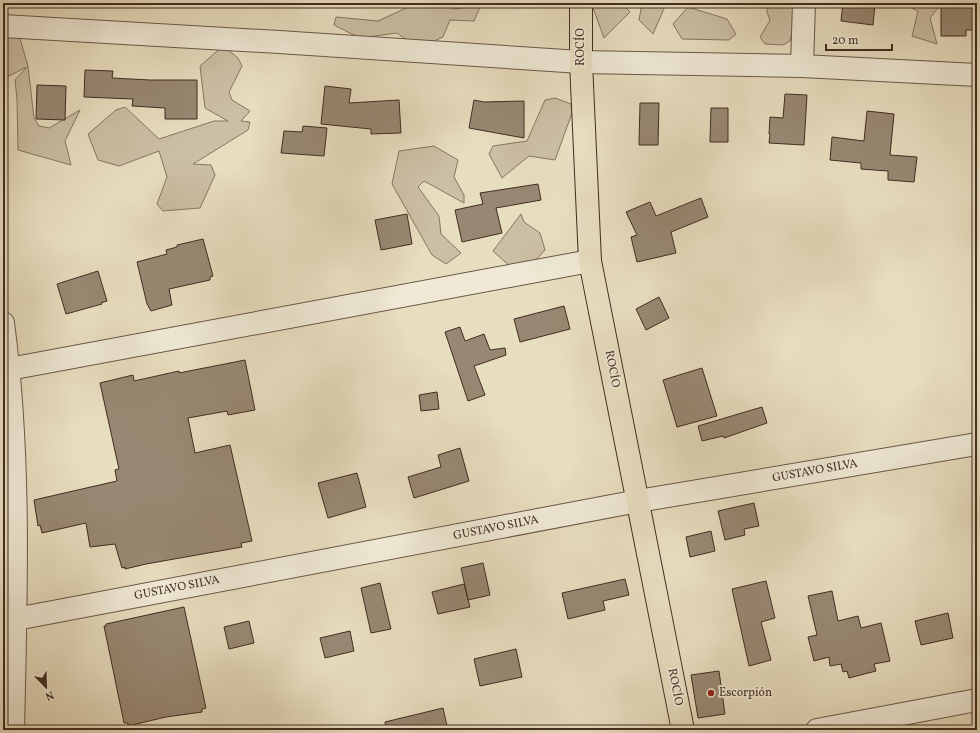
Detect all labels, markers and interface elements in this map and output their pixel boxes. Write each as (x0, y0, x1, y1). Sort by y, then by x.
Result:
scale bar (826, 26, 892, 52)
street label: ROCÍO (572, 28, 589, 66)
text: 20 m (832, 33, 859, 49)
street label: ROCÍO (601, 349, 624, 389)
street label: GUSTAVO SILVA (771, 456, 860, 486)
street label: GUSTAVO SILVA (452, 512, 541, 544)
street label: GUSTAVO SILVA (133, 572, 222, 604)
north arrow (26, 667, 66, 707)
street label: ROCÍO (664, 667, 687, 707)
place label: Escorpión (719, 685, 772, 701)
text: N (43, 686, 56, 703)
marker: Escorpión (706, 688, 716, 698)

